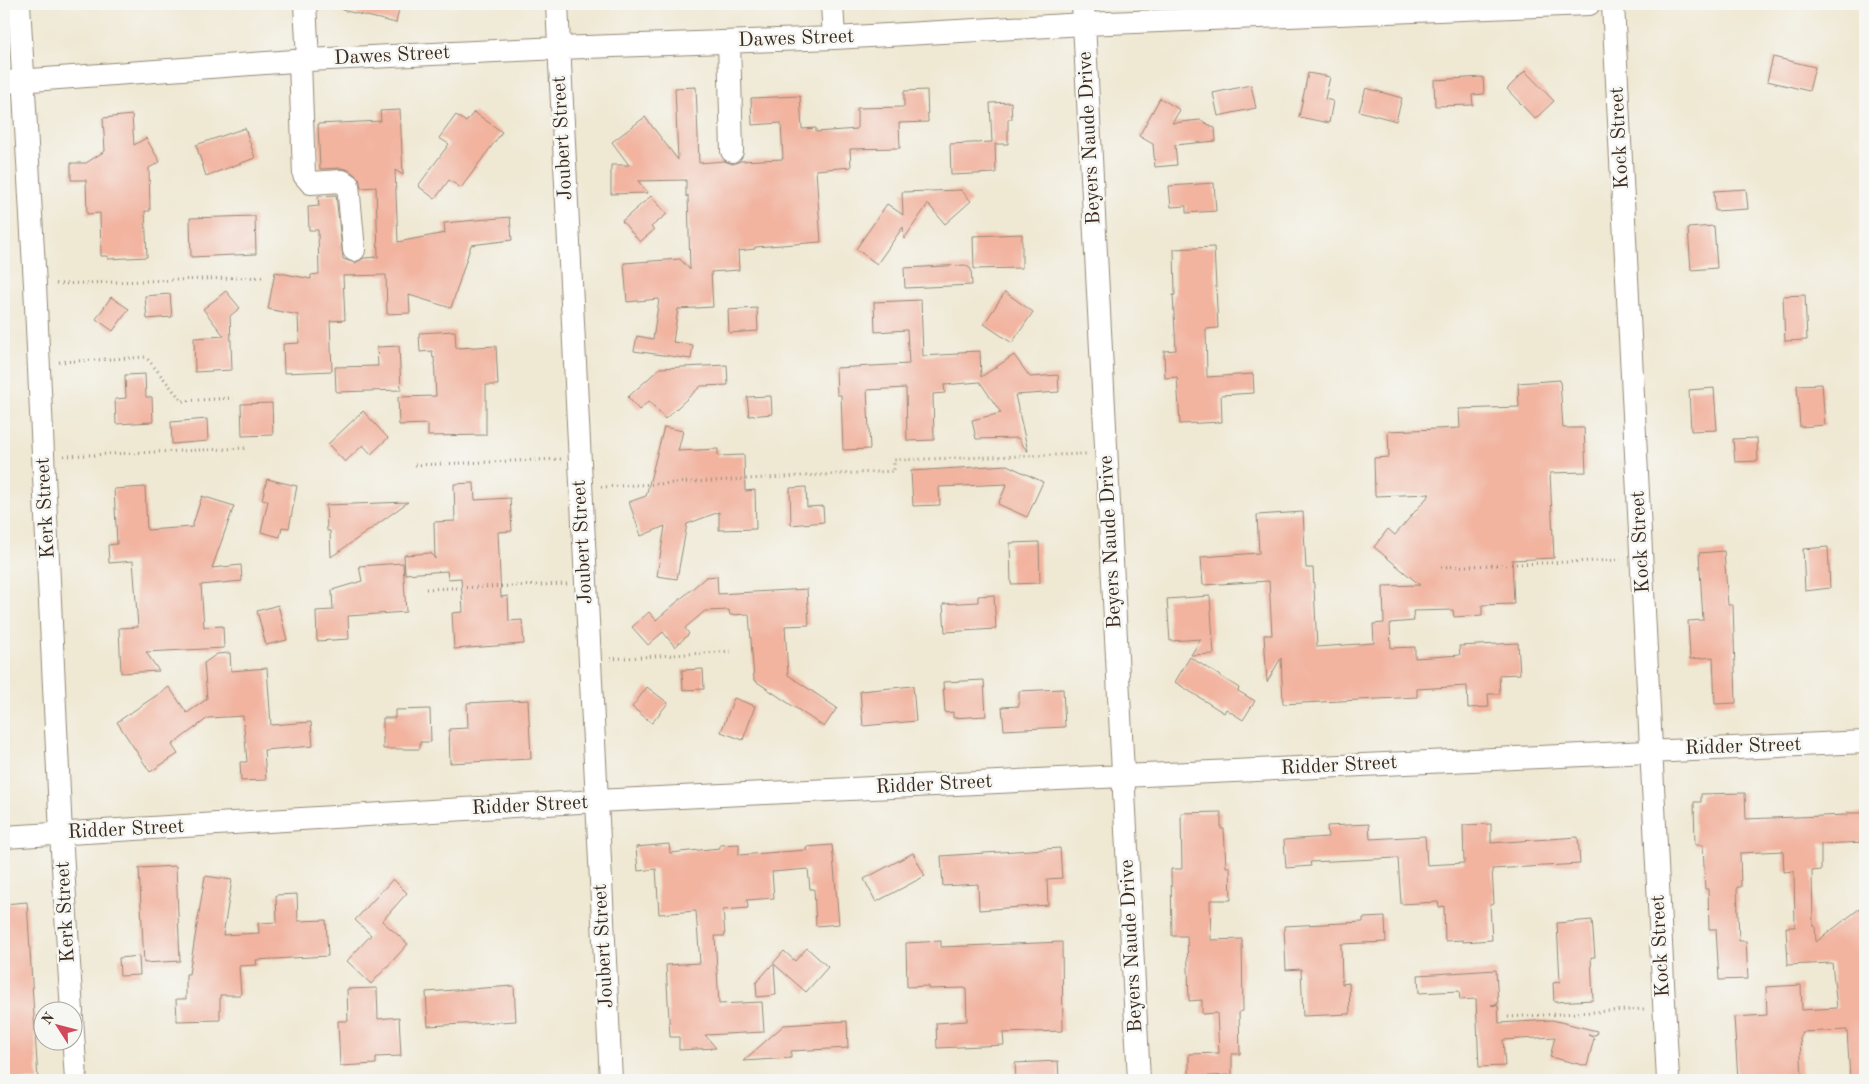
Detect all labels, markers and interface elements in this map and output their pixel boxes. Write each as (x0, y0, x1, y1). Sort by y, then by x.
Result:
street label: Dawes Street (738, 27, 854, 51)
street label: Dawes Street (334, 43, 450, 69)
street label: Beyers Naude Drive (1075, 51, 1105, 225)
street label: Joubert Street (550, 75, 576, 201)
street label: Kock Street (1607, 86, 1633, 190)
street label: Beyers Naude Drive (1096, 455, 1126, 629)
street label: Kerk Street (33, 457, 59, 559)
street label: Joubert Street (570, 479, 596, 605)
street label: Kock Street (1628, 490, 1654, 594)
street label: Ridder Street (1684, 735, 1802, 759)
street label: Ridder Street (1280, 753, 1398, 779)
street label: Ridder Street (875, 772, 993, 798)
street label: Ridder Street (471, 793, 589, 819)
street label: Ridder Street (67, 817, 185, 843)
street label: Beyers Naude Drive (1117, 859, 1147, 1033)
street label: Kerk Street (53, 861, 79, 963)
street label: Joubert Street (591, 883, 617, 1009)
street label: Kock Street (1648, 894, 1674, 998)
north arrow (32, 1002, 82, 1052)
text: N (39, 1010, 57, 1027)

